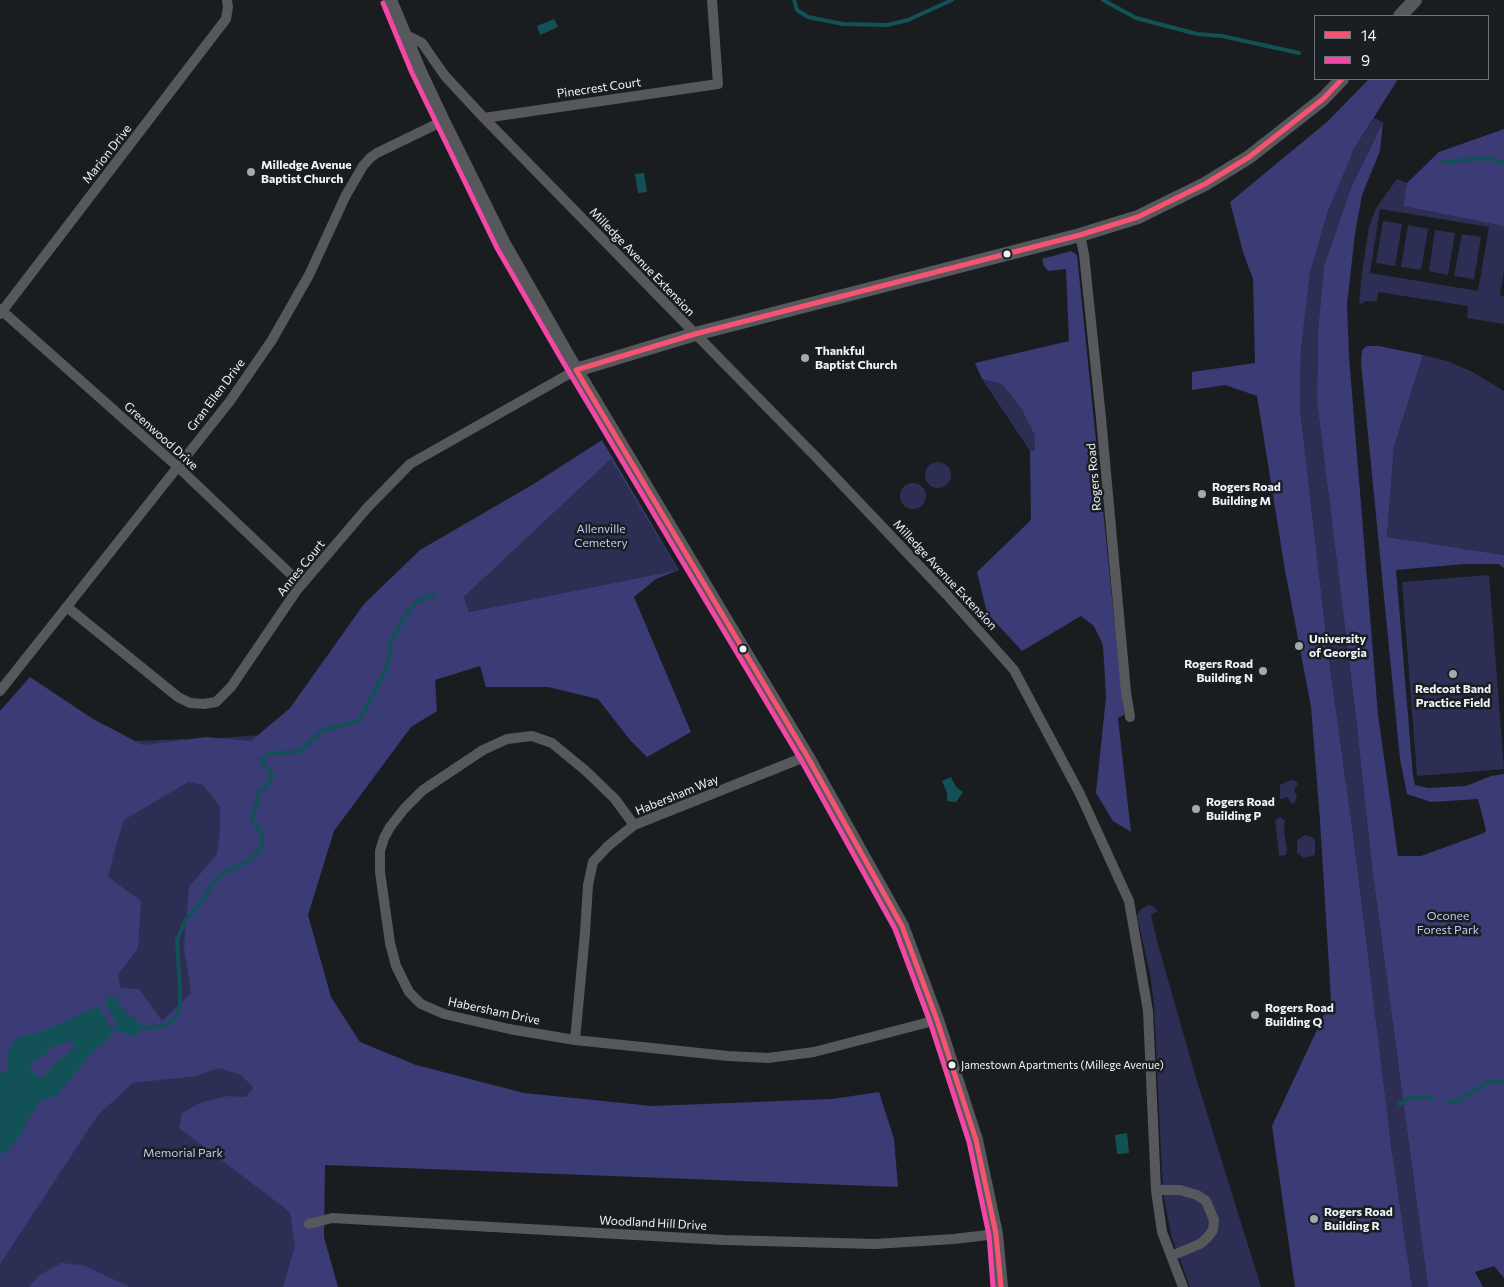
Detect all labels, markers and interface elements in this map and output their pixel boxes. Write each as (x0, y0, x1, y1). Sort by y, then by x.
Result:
legend (1314, 15, 1489, 80)
text: 14 (1361, 26, 1376, 44)
text: 9 (1361, 51, 1370, 69)
street label: Pinecrest Court (556, 75, 642, 101)
street label: Marion Drive (80, 122, 134, 186)
place label: Milledge Avenue Baptist Church (261, 158, 352, 186)
marker: Milledge Avenue Baptist Church (245, 166, 257, 178)
street label: Milledge Avenue Extension (586, 205, 698, 319)
unlabelled marker (1002, 249, 1012, 259)
place label: Thankful Baptist Church (815, 344, 897, 372)
marker: Thankful Baptist Church (799, 352, 811, 364)
street label: Gran Ellen Drive (184, 356, 248, 434)
street label: Greenwood Drive (121, 399, 201, 473)
street label: Rogers Road (1084, 443, 1104, 511)
place label: Rogers Road Building M (1212, 480, 1281, 508)
marker: Rogers Road Building M (1196, 488, 1208, 500)
street label: Milledge Avenue Extension (890, 517, 1000, 633)
park label: Allenville Cemetery (574, 522, 628, 550)
street label: Annes Court (274, 537, 328, 599)
place label: University of Georgia (1309, 632, 1367, 660)
marker: University of Georgia (1293, 640, 1305, 652)
unlabelled marker (738, 644, 748, 654)
place label: Rogers Road Building N (1184, 657, 1253, 685)
marker: Rogers Road Building N (1257, 665, 1269, 677)
marker: Redcoat Band Practice Field (1447, 668, 1459, 680)
place label: Redcoat Band Practice Field (1415, 682, 1491, 710)
street label: Habersham Way (633, 772, 721, 818)
place label: Rogers Road Building P (1206, 795, 1275, 823)
marker: Rogers Road Building P (1190, 803, 1202, 815)
park label: Oconee Forest Park (1417, 909, 1479, 937)
street label: Habersham Drive (447, 994, 541, 1028)
place label: Rogers Road Building Q (1265, 1001, 1334, 1029)
marker: Rogers Road Building Q (1249, 1009, 1261, 1021)
place label: Jamestown Apartments (Millege Avenue) (961, 1058, 1164, 1072)
marker: Jamestown Apartments (Millege Avenue) (947, 1060, 957, 1070)
park label: Memorial Park (143, 1146, 223, 1160)
place label: Rogers Road Building R (1324, 1205, 1393, 1233)
street label: Woodland Hill Drive (599, 1213, 707, 1233)
marker: Rogers Road Building R (1308, 1213, 1320, 1225)

